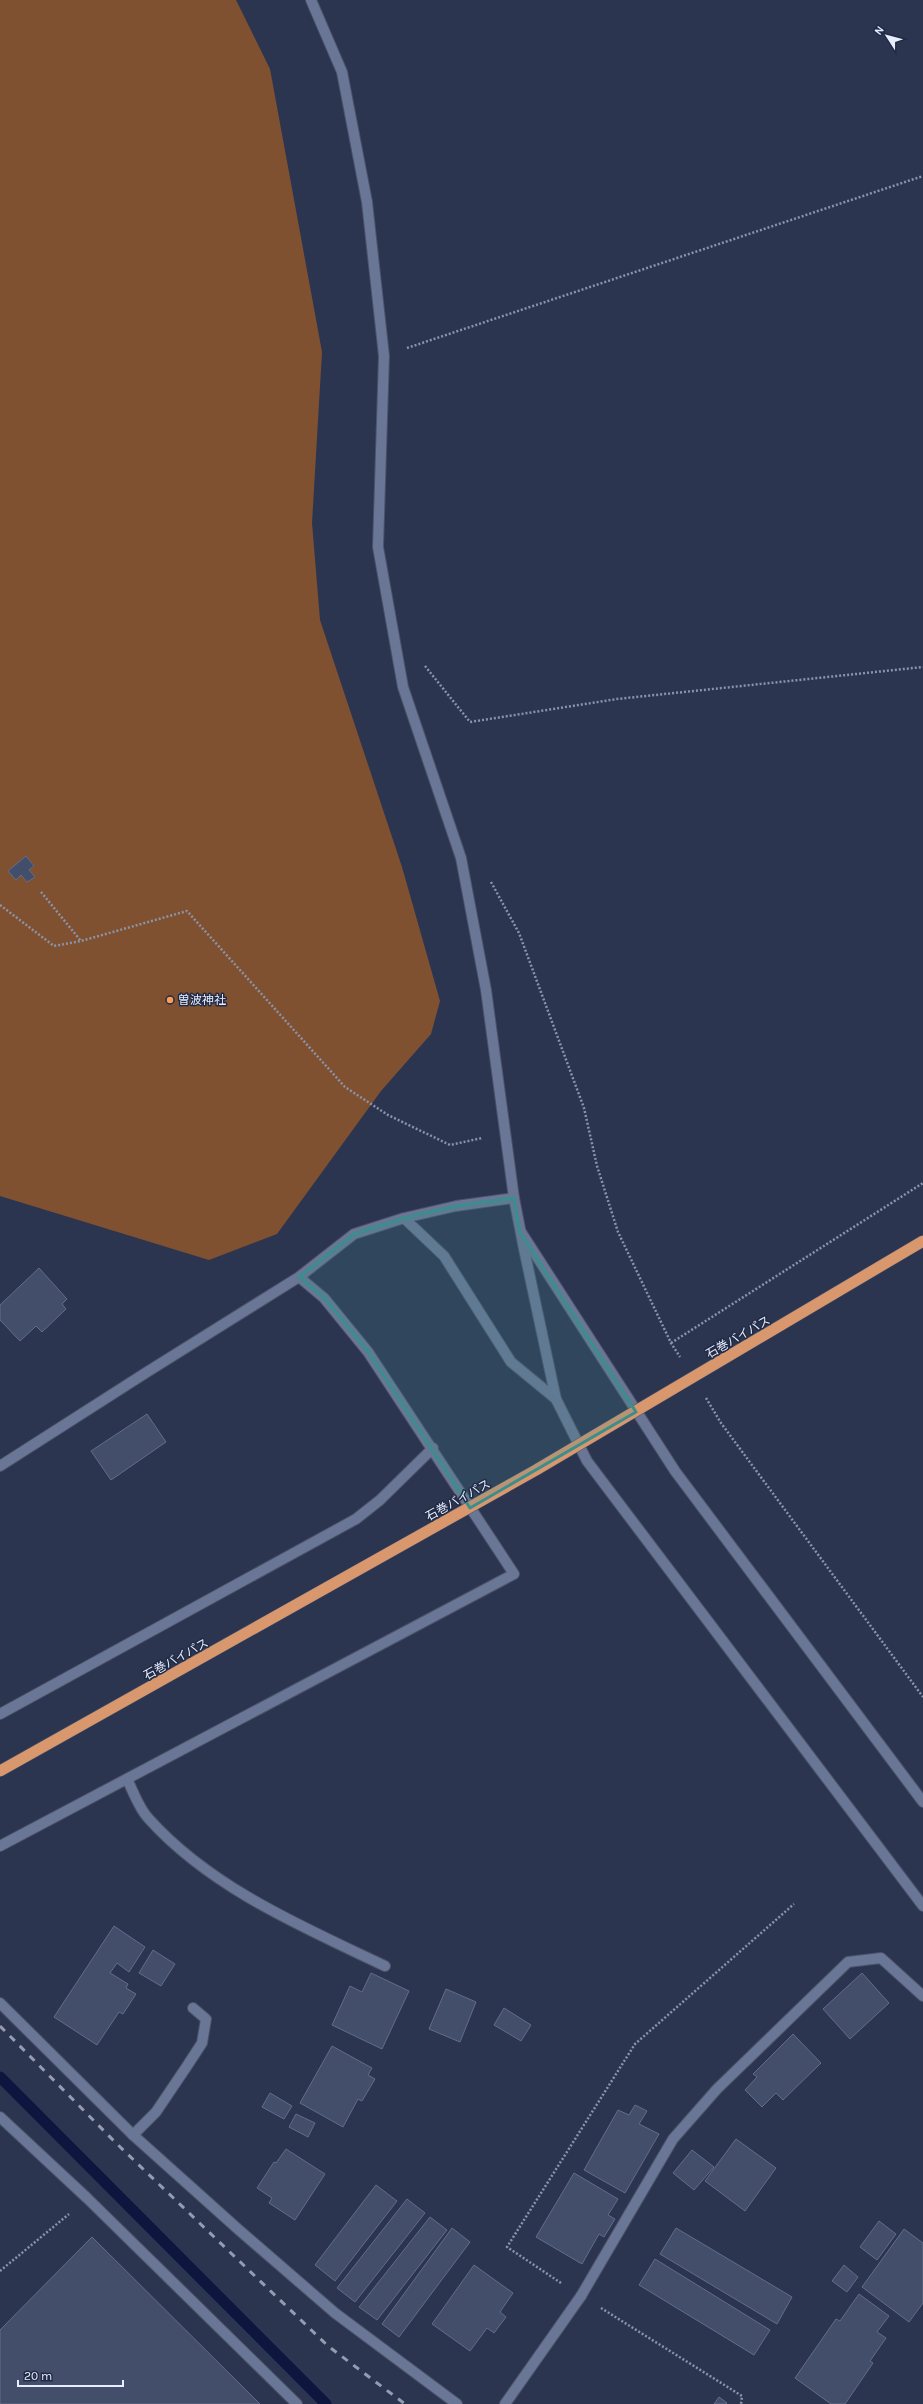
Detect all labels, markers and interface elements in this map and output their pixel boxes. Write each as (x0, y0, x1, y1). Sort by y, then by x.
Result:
north arrow (867, 16, 907, 56)
text: N (872, 23, 887, 37)
place label: 曽波神社 (178, 993, 226, 1007)
marker: 曽波神社 (165, 995, 175, 1005)
street label: 石巻バイパス (703, 1313, 773, 1361)
street label: 石巻バイパス (423, 1476, 493, 1524)
street label: 石巻バイパス (141, 1635, 211, 1683)
scale bar (18, 2362, 123, 2388)
text: 20 m (24, 2369, 52, 2383)

